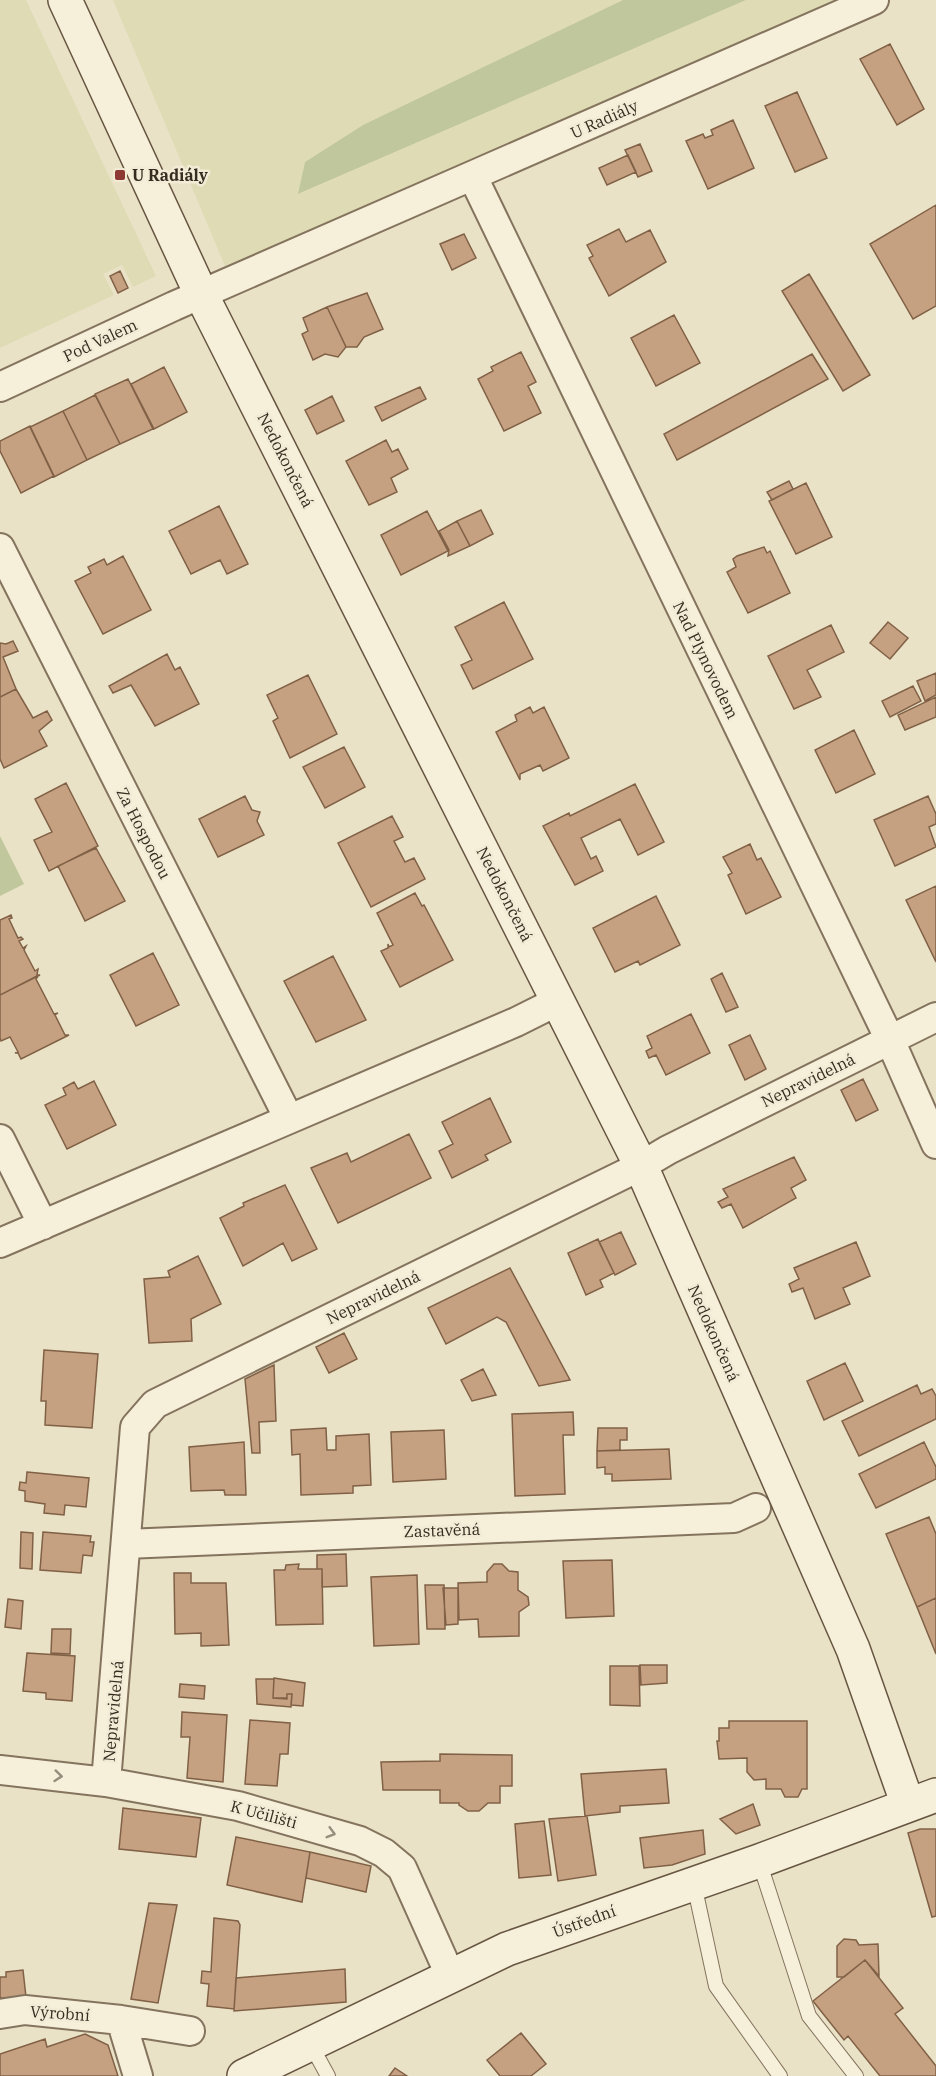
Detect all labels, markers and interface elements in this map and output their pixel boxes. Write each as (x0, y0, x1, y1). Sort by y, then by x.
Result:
street label: U Radiály (567, 95, 641, 143)
place label: U Radiály (132, 165, 209, 185)
marker: U Radiály (113, 168, 127, 182)
street label: Pod Valem (60, 314, 140, 366)
street label: Nedokončená (254, 409, 319, 511)
street label: Nad Plynovodem (669, 598, 743, 722)
street label: Za Hospodou (112, 784, 176, 882)
street label: Nedokončená (473, 843, 538, 945)
street label: Nepravidelná (758, 1049, 858, 1111)
street label: Nepravidelná (323, 1266, 423, 1328)
street label: Nedokončená (684, 1281, 744, 1385)
street label: Zastavěná (403, 1519, 481, 1541)
street label: Nepravidelná (99, 1659, 127, 1763)
one-way arrow (54, 1769, 63, 1782)
street label: K Učilišti (229, 1796, 299, 1832)
one-way arrow (325, 1826, 336, 1838)
street label: Ústřední (549, 1899, 618, 1942)
street label: Výrobní (29, 2001, 91, 2025)

